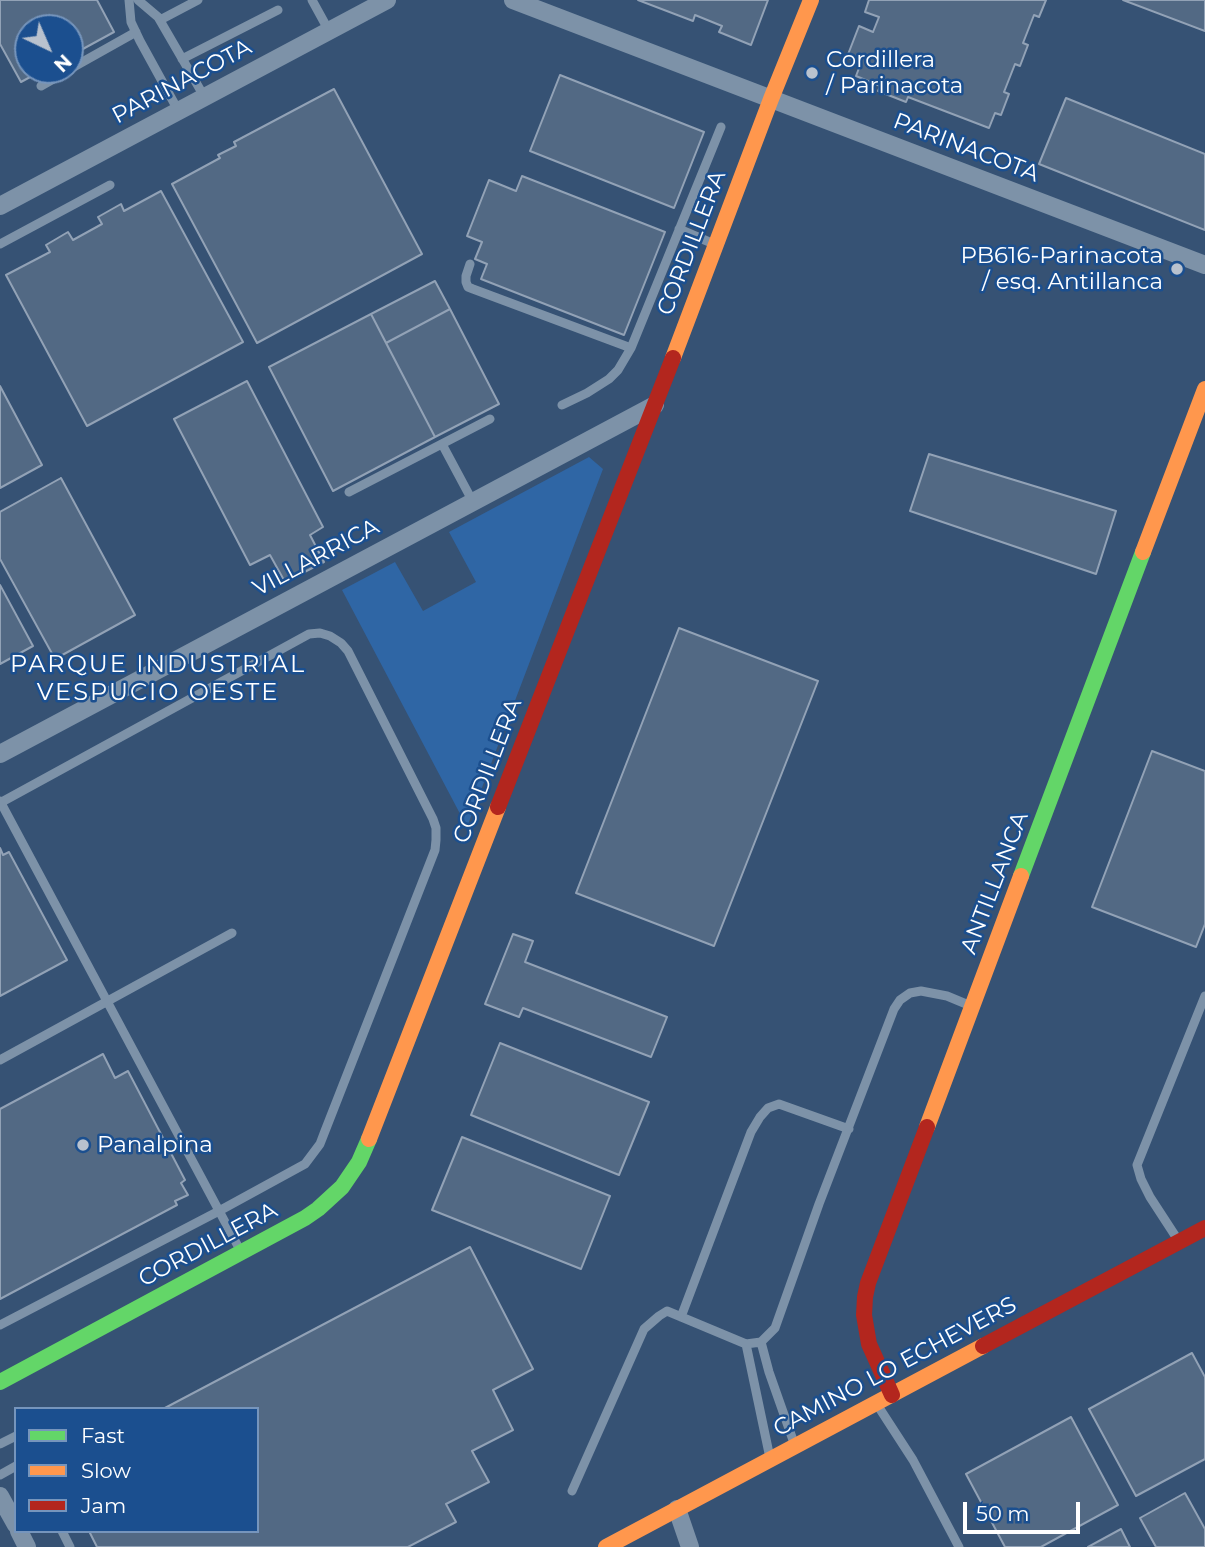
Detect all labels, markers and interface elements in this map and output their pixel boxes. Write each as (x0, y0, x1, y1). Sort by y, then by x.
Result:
north arrow (14, 14, 84, 84)
street label: PARINACOTA (108, 34, 256, 130)
place label: Cordillera / Parinacota (826, 46, 963, 100)
text: N (49, 49, 76, 77)
marker: Cordillera / Parinacota (804, 65, 820, 81)
street label: PARINACOTA (889, 108, 1043, 188)
street label: CORDILLERA (652, 167, 732, 319)
place label: PB616-Parinacota / esq. Antillanca (960, 242, 1163, 296)
marker: PB616-Parinacota / esq. Antillanca (1169, 261, 1185, 277)
street label: VILLARRICA (248, 513, 384, 603)
district label: PARQUE INDUSTRIAL VESPUCIO OESTE (12, 651, 304, 707)
street label: CORDILLERA (448, 695, 528, 847)
street label: ANTILLANCA (955, 808, 1035, 958)
place label: Panalpina (97, 1131, 213, 1159)
marker: Panalpina (75, 1137, 91, 1153)
street label: CORDILLERA (134, 1197, 282, 1293)
street label: CAMINO LO ECHEVERS (769, 1291, 1021, 1443)
legend (14, 1407, 259, 1533)
text: Fast (81, 1423, 125, 1448)
text: Slow (81, 1458, 131, 1483)
scale bar (967, 1488, 1084, 1532)
text: Jam (81, 1493, 126, 1518)
text: 50 m (976, 1501, 1030, 1526)

